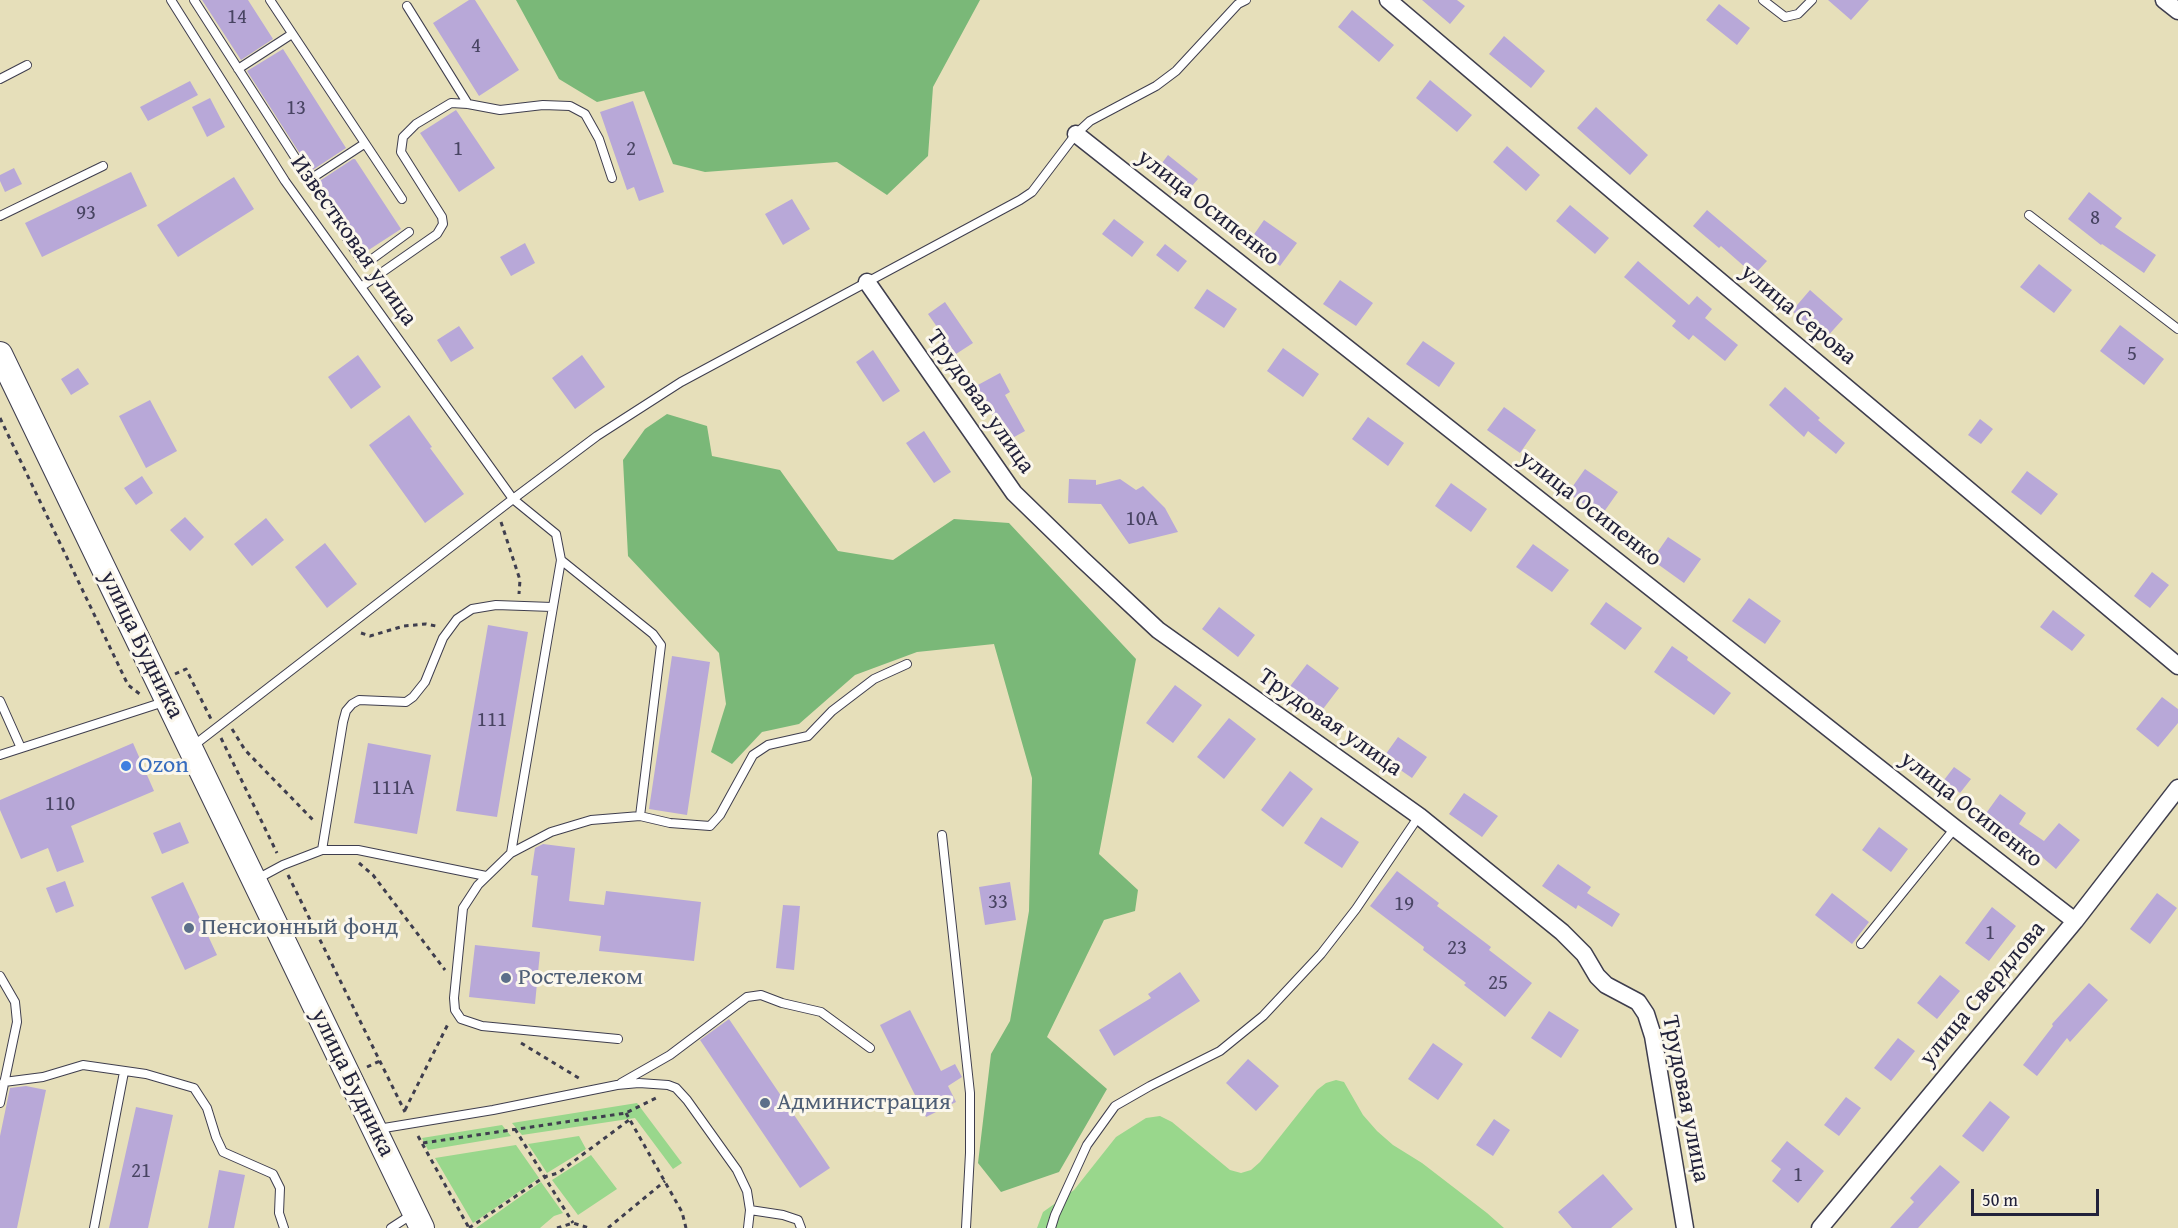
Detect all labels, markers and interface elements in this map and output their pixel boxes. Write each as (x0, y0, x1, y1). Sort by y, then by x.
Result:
house number: 14 (227, 5, 247, 31)
house number: 4 (471, 34, 481, 60)
house number: 13 (286, 96, 306, 122)
house number: 1 (453, 137, 463, 163)
house number: 2 (626, 137, 636, 163)
street label: улица Осипенко (1131, 143, 1285, 273)
street label: Известковая улица (283, 150, 423, 332)
house number: 93 (76, 201, 96, 227)
house number: 8 (2090, 206, 2100, 232)
street label: улица Серова (1734, 258, 1862, 372)
street label: Трудовая улица (920, 324, 1040, 480)
house number: 5 (2127, 342, 2137, 368)
street label: улица Осипенко (1513, 444, 1667, 574)
house number: 10А (1126, 507, 1158, 533)
street label: улица Будника (93, 566, 189, 724)
street label: Трудовая улица (1252, 663, 1408, 783)
house number: 111 (477, 708, 507, 734)
street label: улица Осипенко (1894, 745, 2048, 875)
place label: Ozon (138, 752, 189, 780)
marker: Ozon (119, 759, 133, 773)
house number: 111А (371, 776, 415, 802)
house number: 110 (45, 792, 75, 818)
house number: 33 (988, 890, 1008, 916)
house number: 19 (1394, 892, 1414, 918)
place label: Пенсионный фонд (201, 914, 398, 942)
street label: улица Свердлова (1914, 916, 2052, 1072)
marker: Пенсионный фонд (182, 921, 196, 935)
house number: 1 (1985, 921, 1995, 947)
house number: 23 (1447, 936, 1467, 962)
place label: Ростелеком (518, 964, 643, 992)
marker: Ростелеком (499, 971, 513, 985)
house number: 25 (1488, 971, 1508, 997)
street label: улица Будника (304, 1004, 400, 1162)
street label: Трудовая улица (1655, 1013, 1715, 1185)
place label: Администрация (777, 1089, 951, 1117)
marker: Администрация (758, 1096, 772, 1110)
house number: 21 (131, 1159, 151, 1185)
house number: 1 (1793, 1163, 1803, 1189)
scale bar (1974, 1177, 2102, 1215)
text: 50 m (1982, 1186, 2018, 1213)

